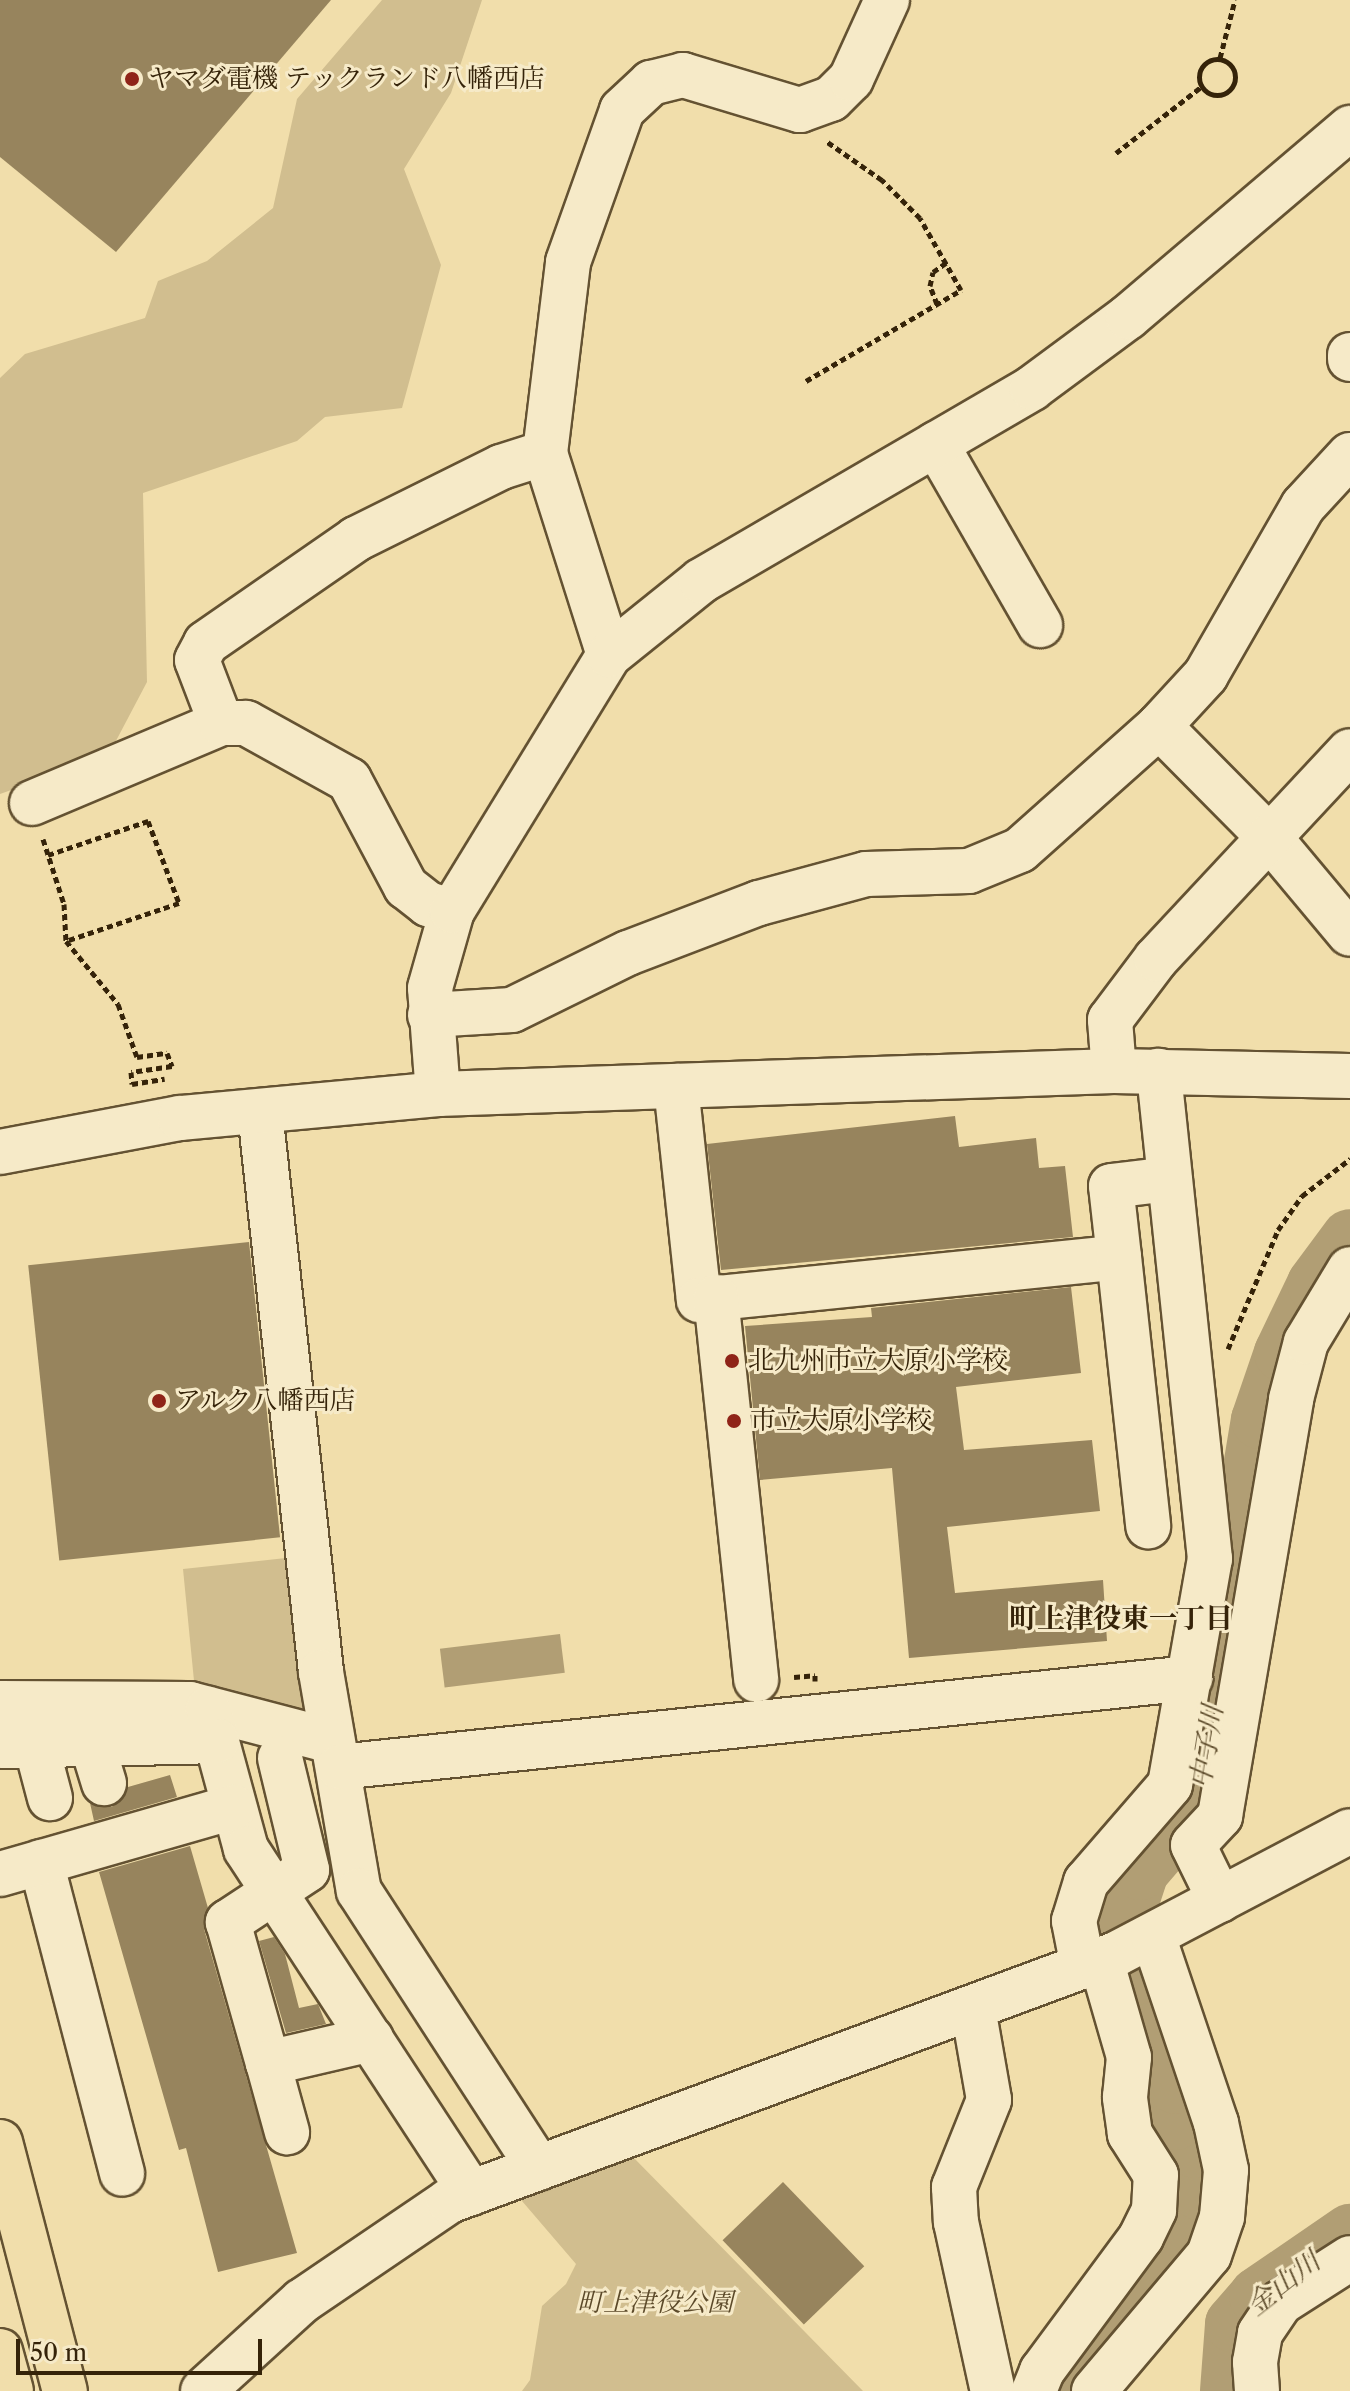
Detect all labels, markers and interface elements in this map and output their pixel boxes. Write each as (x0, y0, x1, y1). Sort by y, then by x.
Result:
place label: ヤマダ電機 テックランド八幡西店 (148, 63, 545, 95)
marker: ヤマダ電機 テックランド八幡西店 (123, 70, 141, 88)
place label: 北九州市立大原小学校 (748, 1345, 1008, 1377)
marker: 北九州市立大原小学校 (723, 1352, 741, 1370)
place label: アルク八幡西店 (175, 1385, 357, 1417)
marker: アルク八幡西店 (150, 1392, 168, 1410)
place label: 市立大原小学校 (750, 1405, 932, 1437)
marker: 市立大原小学校 (725, 1412, 743, 1430)
district label: 町上津役東一丁目 (1009, 1601, 1233, 1635)
water label: 中子川 (1183, 1703, 1229, 1791)
water label: 金山川 (1240, 2244, 1326, 2322)
park label: 町上津役公園 (577, 2287, 733, 2319)
scale bar (20, 2323, 266, 2373)
text: 50 m (30, 2338, 87, 2367)

